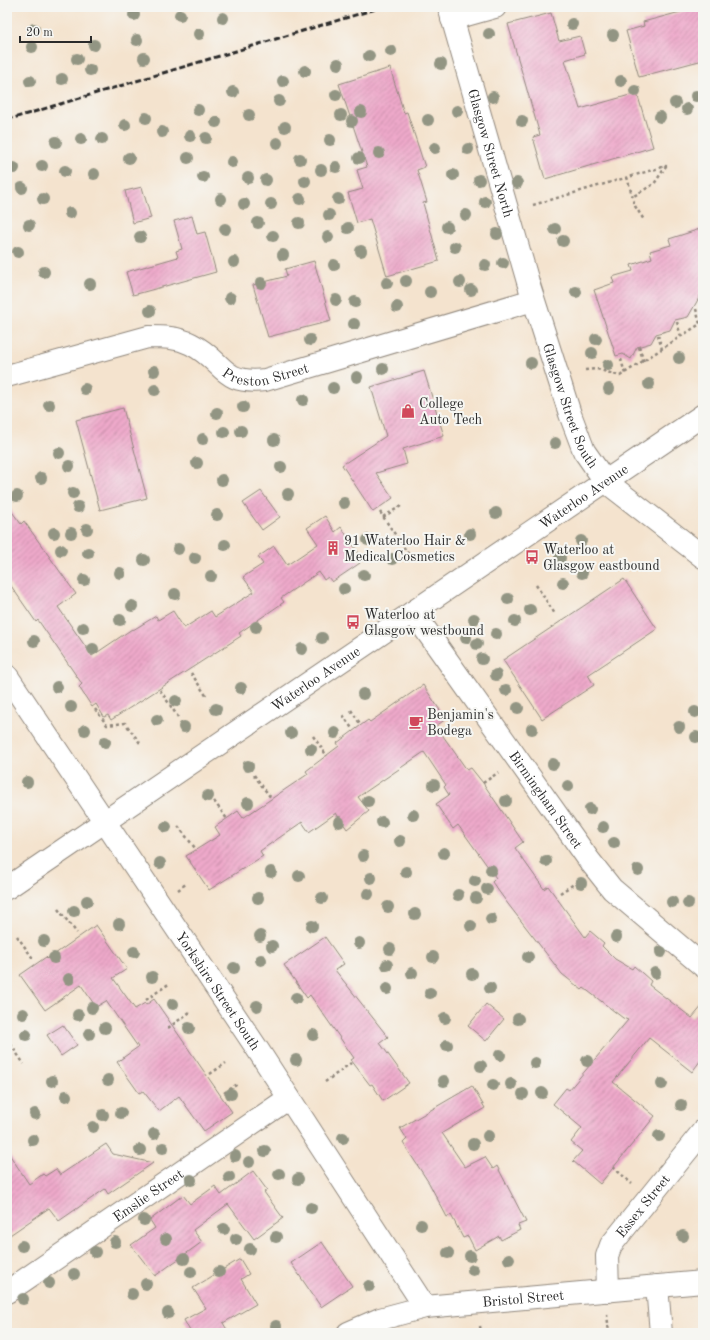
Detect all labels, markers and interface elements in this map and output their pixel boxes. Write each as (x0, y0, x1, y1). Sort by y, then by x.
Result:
scale bar (20, 18, 91, 44)
text: 20 m (26, 27, 53, 39)
street label: Glasgow Street North (465, 87, 515, 220)
street label: Glasgow Street South (540, 342, 600, 472)
street label: Preston Street (219, 361, 310, 389)
place label: College Auto Tech (419, 397, 483, 427)
shop icon: College Auto Tech (400, 403, 416, 419)
street label: Waterloo Avenue (537, 462, 631, 532)
place label: 91 Waterloo Hair & Medical Cosmetics (344, 534, 466, 564)
building icon: 91 Waterloo Hair & Medical Cosmetics (325, 540, 341, 556)
place label: Waterloo at Glasgow eastbound (543, 543, 660, 573)
bus stop icon: Waterloo at Glasgow eastbound (524, 549, 540, 565)
place label: Waterloo at Glasgow westbound (364, 608, 484, 638)
bus stop icon: Waterloo at Glasgow westbound (345, 614, 361, 630)
street label: Waterloo Avenue (269, 644, 363, 714)
place label: Benjamin's Bodega (427, 708, 494, 738)
cafe icon: Benjamin's Bodega (408, 714, 424, 730)
street label: Birmingham Street (506, 749, 585, 852)
street label: Yorkshire Street South (173, 929, 262, 1053)
street label: Emslie Street (111, 1167, 186, 1225)
street label: Essex Street (614, 1172, 673, 1241)
street label: Bristol Street (482, 1289, 565, 1310)

